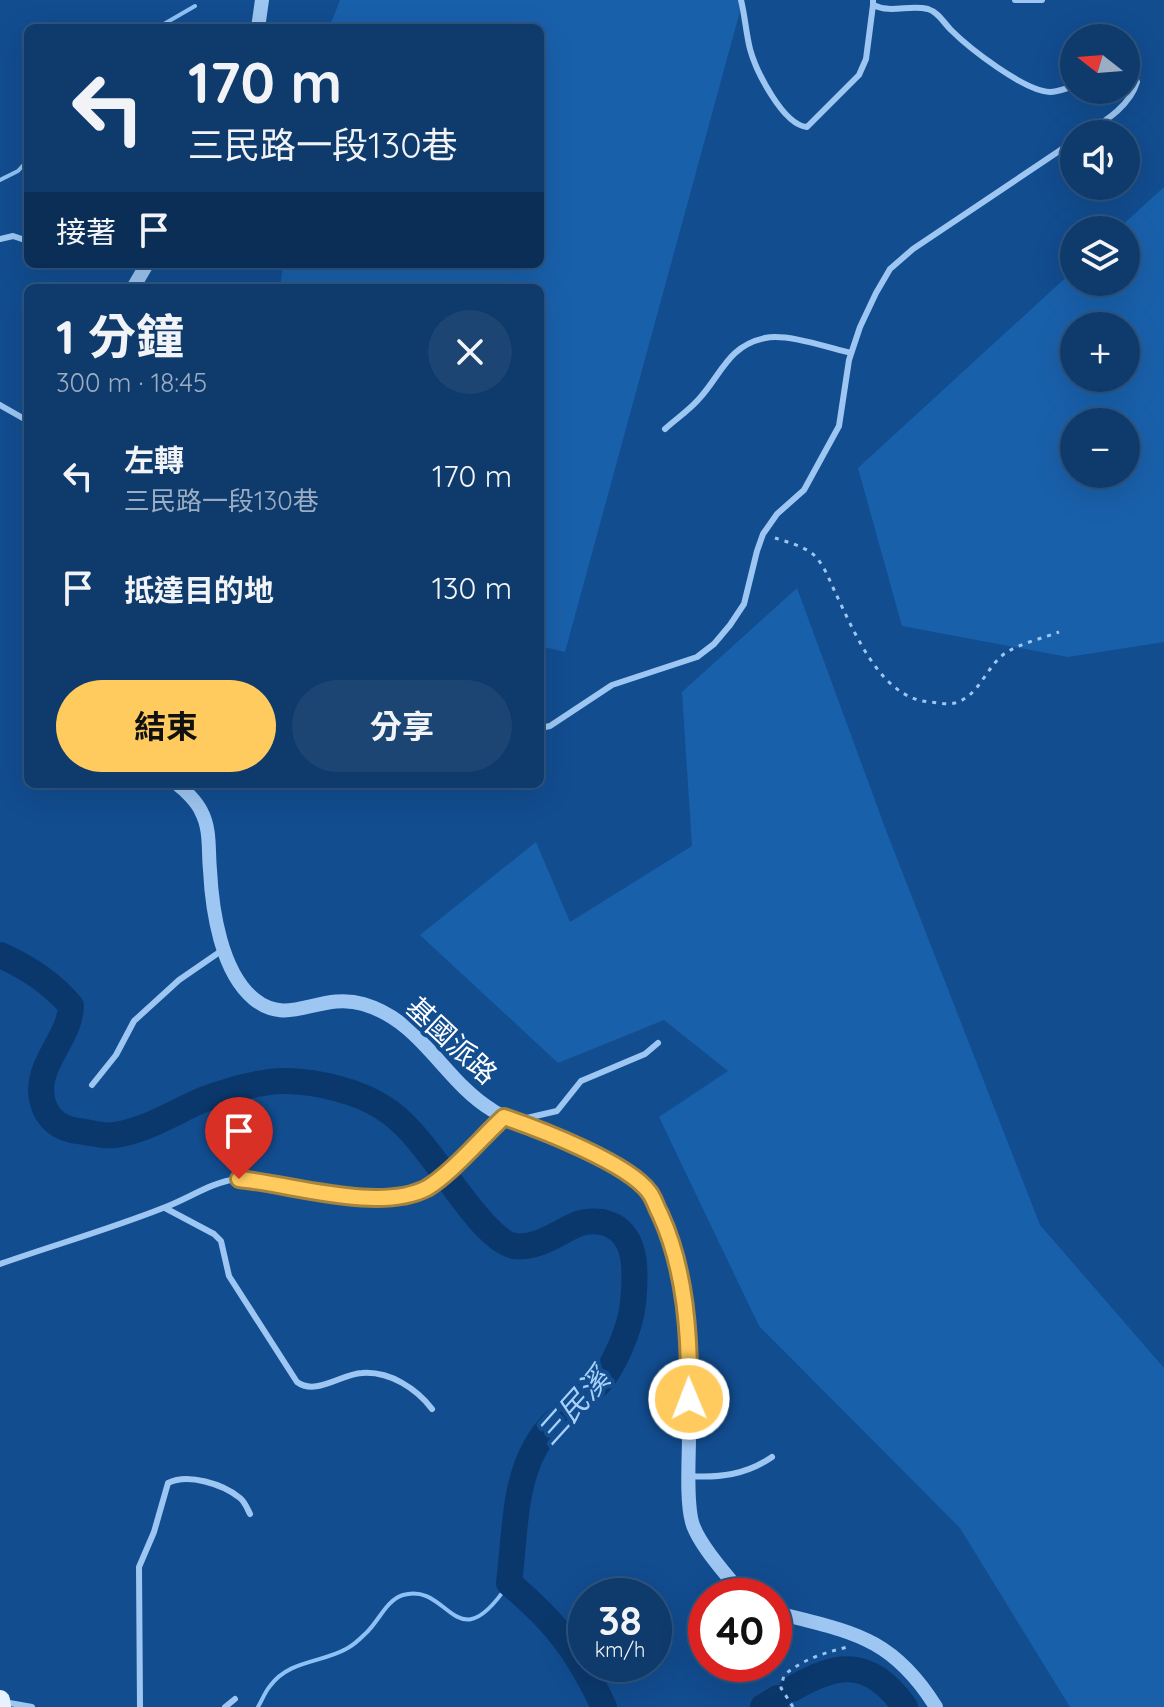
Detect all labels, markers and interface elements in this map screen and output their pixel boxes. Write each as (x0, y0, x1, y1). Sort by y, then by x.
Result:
north arrow (1060, 24, 1140, 104)
map controls (1060, 24, 1140, 488)
text: 170 m (188, 47, 342, 117)
icon: left (56, 56, 160, 160)
button: sound (1060, 120, 1140, 200)
text: 三民路一段130巷 (188, 122, 458, 167)
icon: arrive (132, 208, 176, 252)
text: 接著 (56, 213, 116, 251)
button: layers (1060, 216, 1140, 296)
text: 1 分鐘 (56, 306, 184, 366)
button: close (428, 310, 512, 394)
button: + (1060, 312, 1140, 392)
text: 300 m · 18:45 (56, 366, 207, 399)
button: − (1060, 408, 1140, 488)
text: 左轉 (124, 441, 184, 479)
icon: left (56, 454, 100, 498)
text: 170 m (432, 457, 512, 495)
text: 三民路一段130巷 (124, 484, 319, 517)
icon: arrive (56, 566, 100, 610)
text: 130 m (432, 569, 512, 607)
text: 抵達目的地 (124, 571, 274, 609)
button: 結束 (56, 680, 276, 772)
button: 分享 (292, 680, 512, 772)
street label: 基國派路 (399, 989, 505, 1091)
pin (205, 1097, 273, 1179)
icon: arrive (217, 1109, 261, 1153)
water label: 三民溪 (529, 1357, 620, 1452)
position arrow (647, 1357, 731, 1441)
speed limit sign: 40 (688, 1578, 792, 1682)
text: 38 (598, 1595, 642, 1645)
text: km/h (595, 1637, 645, 1662)

